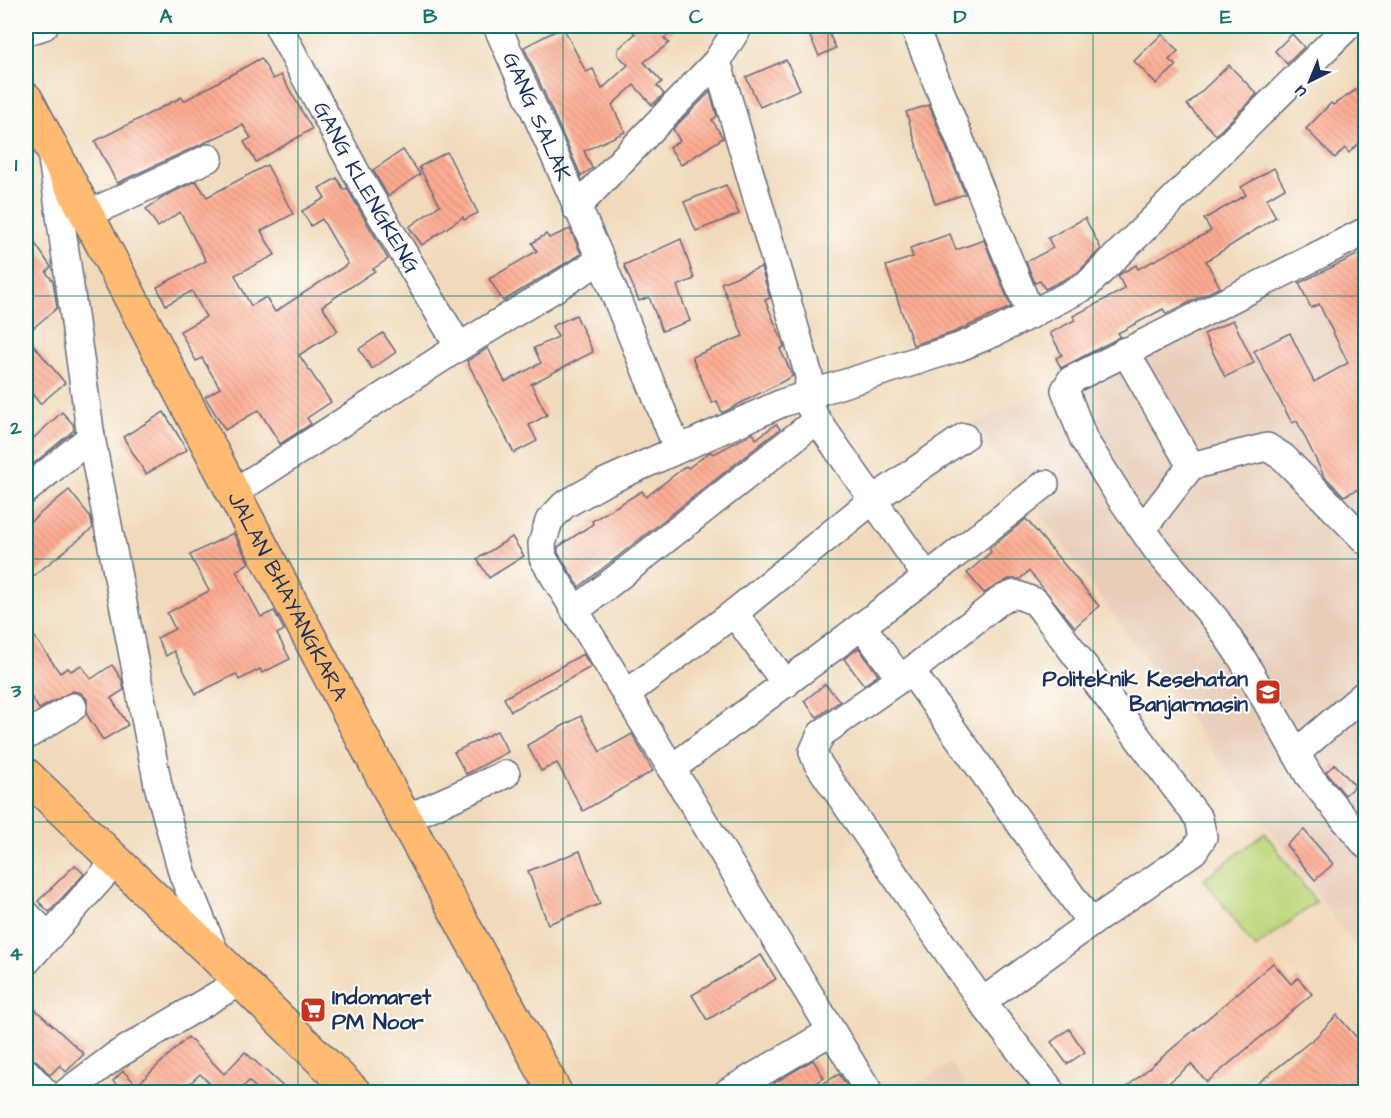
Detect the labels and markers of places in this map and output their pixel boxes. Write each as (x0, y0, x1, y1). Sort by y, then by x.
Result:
place label: Politeknik Kesehatan Banjarmasin (1043, 664, 1248, 720)
school or university icon: Politeknik Kesehatan Banjarmasin (1253, 677, 1283, 707)
place label: Indomaret PM Noor (332, 982, 432, 1038)
supermarket icon: Indomaret PM Noor (298, 995, 328, 1025)

